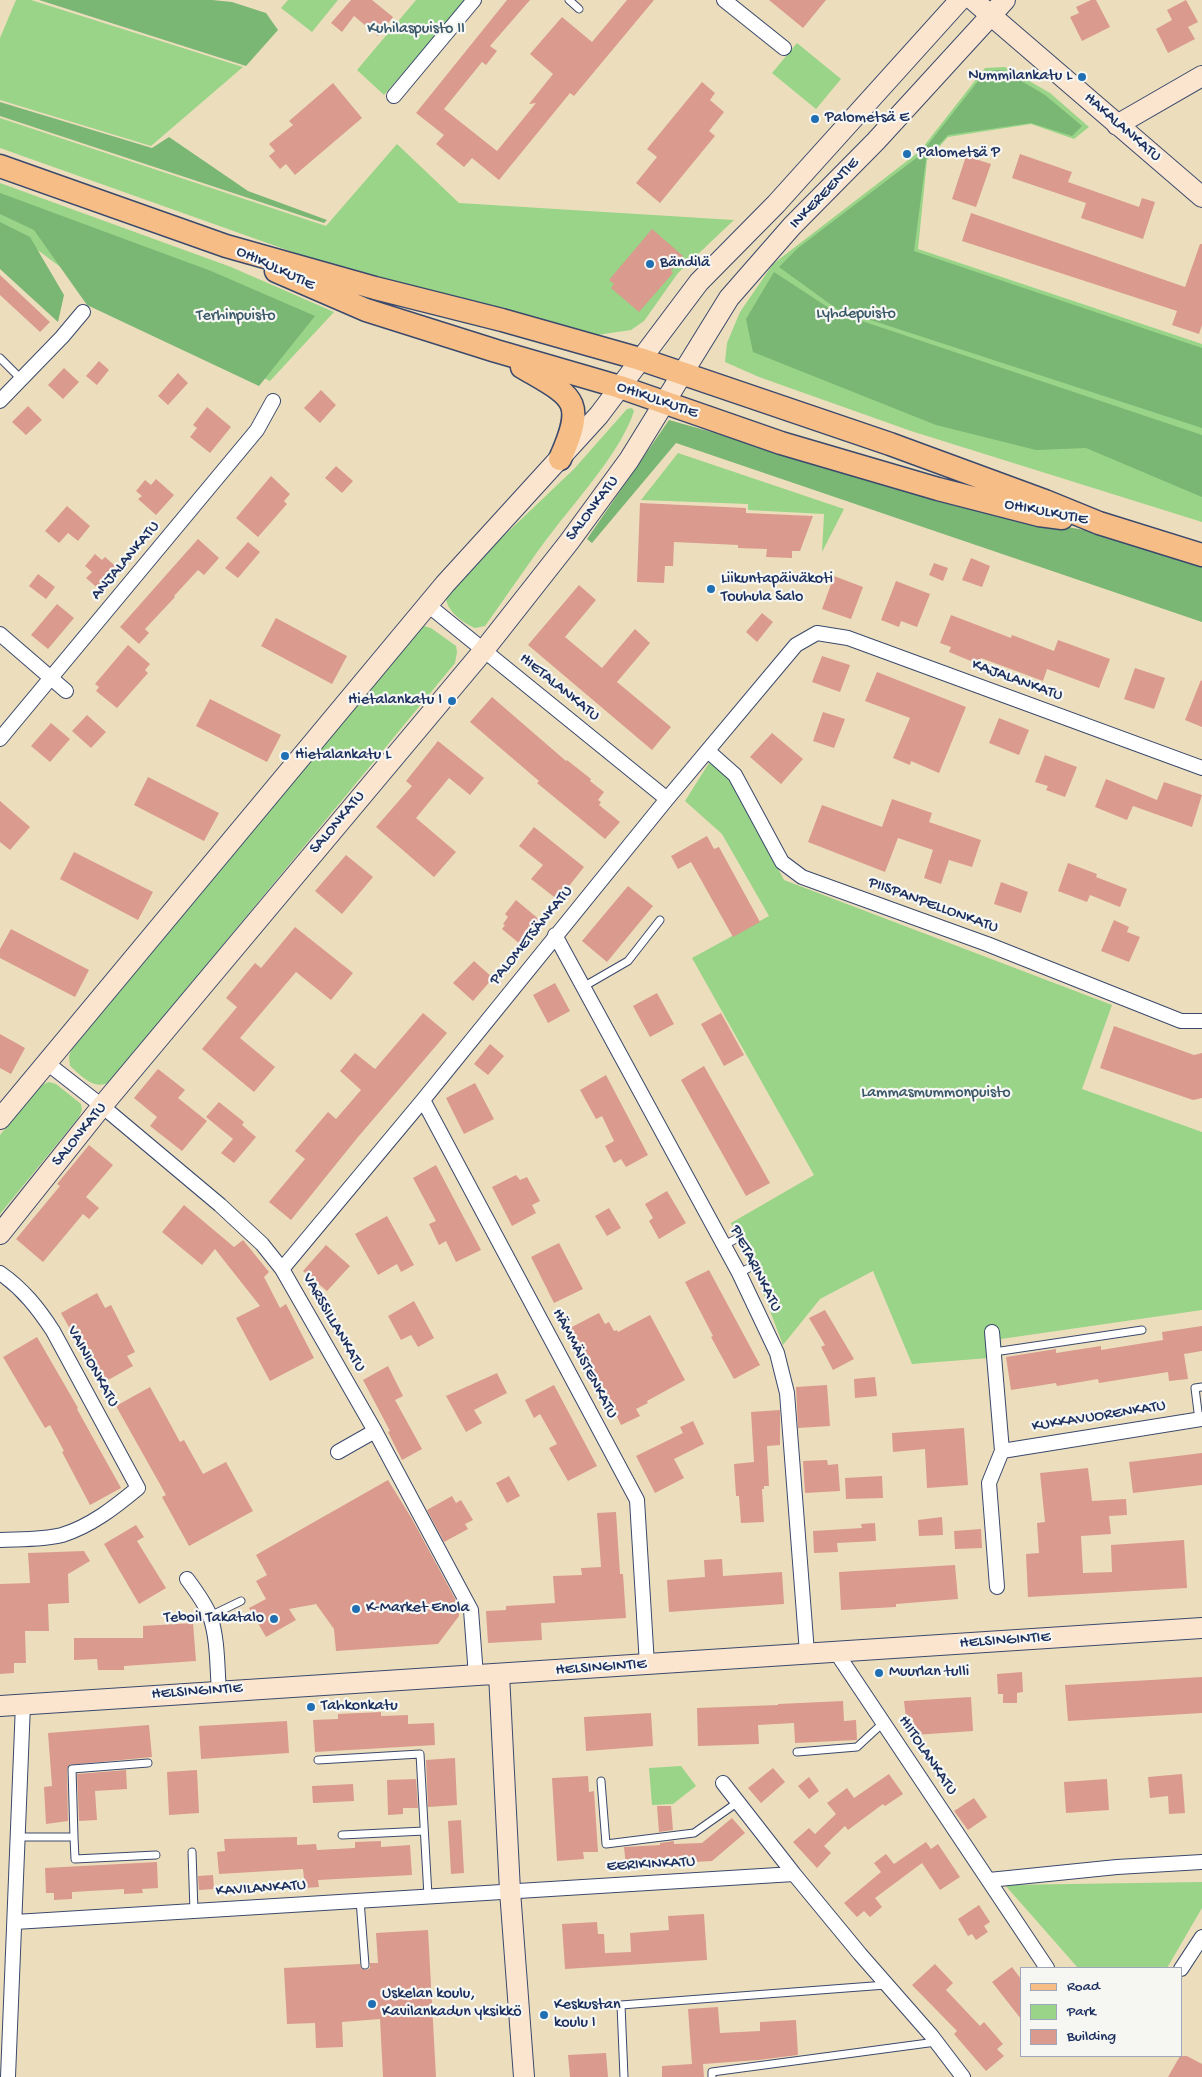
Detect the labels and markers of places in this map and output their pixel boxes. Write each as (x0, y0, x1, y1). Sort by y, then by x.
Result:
place label: Nummilankatu L (968, 67, 1072, 87)
marker: Nummilankatu L (1076, 71, 1088, 83)
place label: Palometsä E (825, 109, 909, 129)
marker: Palometsä E (809, 113, 821, 125)
place label: Palometsä P (917, 144, 1000, 164)
marker: Palometsä P (901, 148, 913, 160)
place label: Bändilä (660, 254, 710, 274)
marker: Bändilä (644, 258, 656, 270)
place label: Liikuntapäiväkoti Touhula Salo (721, 570, 833, 608)
marker: Liikuntapäiväkoti Touhula Salo (705, 583, 717, 595)
place label: Hietalankatu I (348, 691, 442, 711)
marker: Hietalankatu I (446, 695, 458, 707)
place label: Hietalankatu L (295, 746, 391, 766)
marker: Hietalankatu L (279, 750, 291, 762)
place label: K-Market Enola (366, 1599, 469, 1619)
marker: K-Market Enola (350, 1603, 362, 1615)
place label: Teboil Takatalo (164, 1609, 264, 1629)
marker: Teboil Takatalo (268, 1613, 280, 1625)
place label: Muurlan tulli (889, 1663, 969, 1683)
marker: Muurlan tulli (873, 1667, 885, 1679)
place label: Tahkonkatu (321, 1697, 398, 1717)
marker: Tahkonkatu (305, 1701, 317, 1713)
place label: Uskelan koulu, Kavilankadun yksikkö (382, 1985, 521, 2023)
place label: Keskustan koulu I (554, 1996, 621, 2034)
marker: Uskelan koulu, Kavilankadun yksikkö (366, 1998, 378, 2010)
marker: Keskustan koulu I (538, 2009, 550, 2021)

